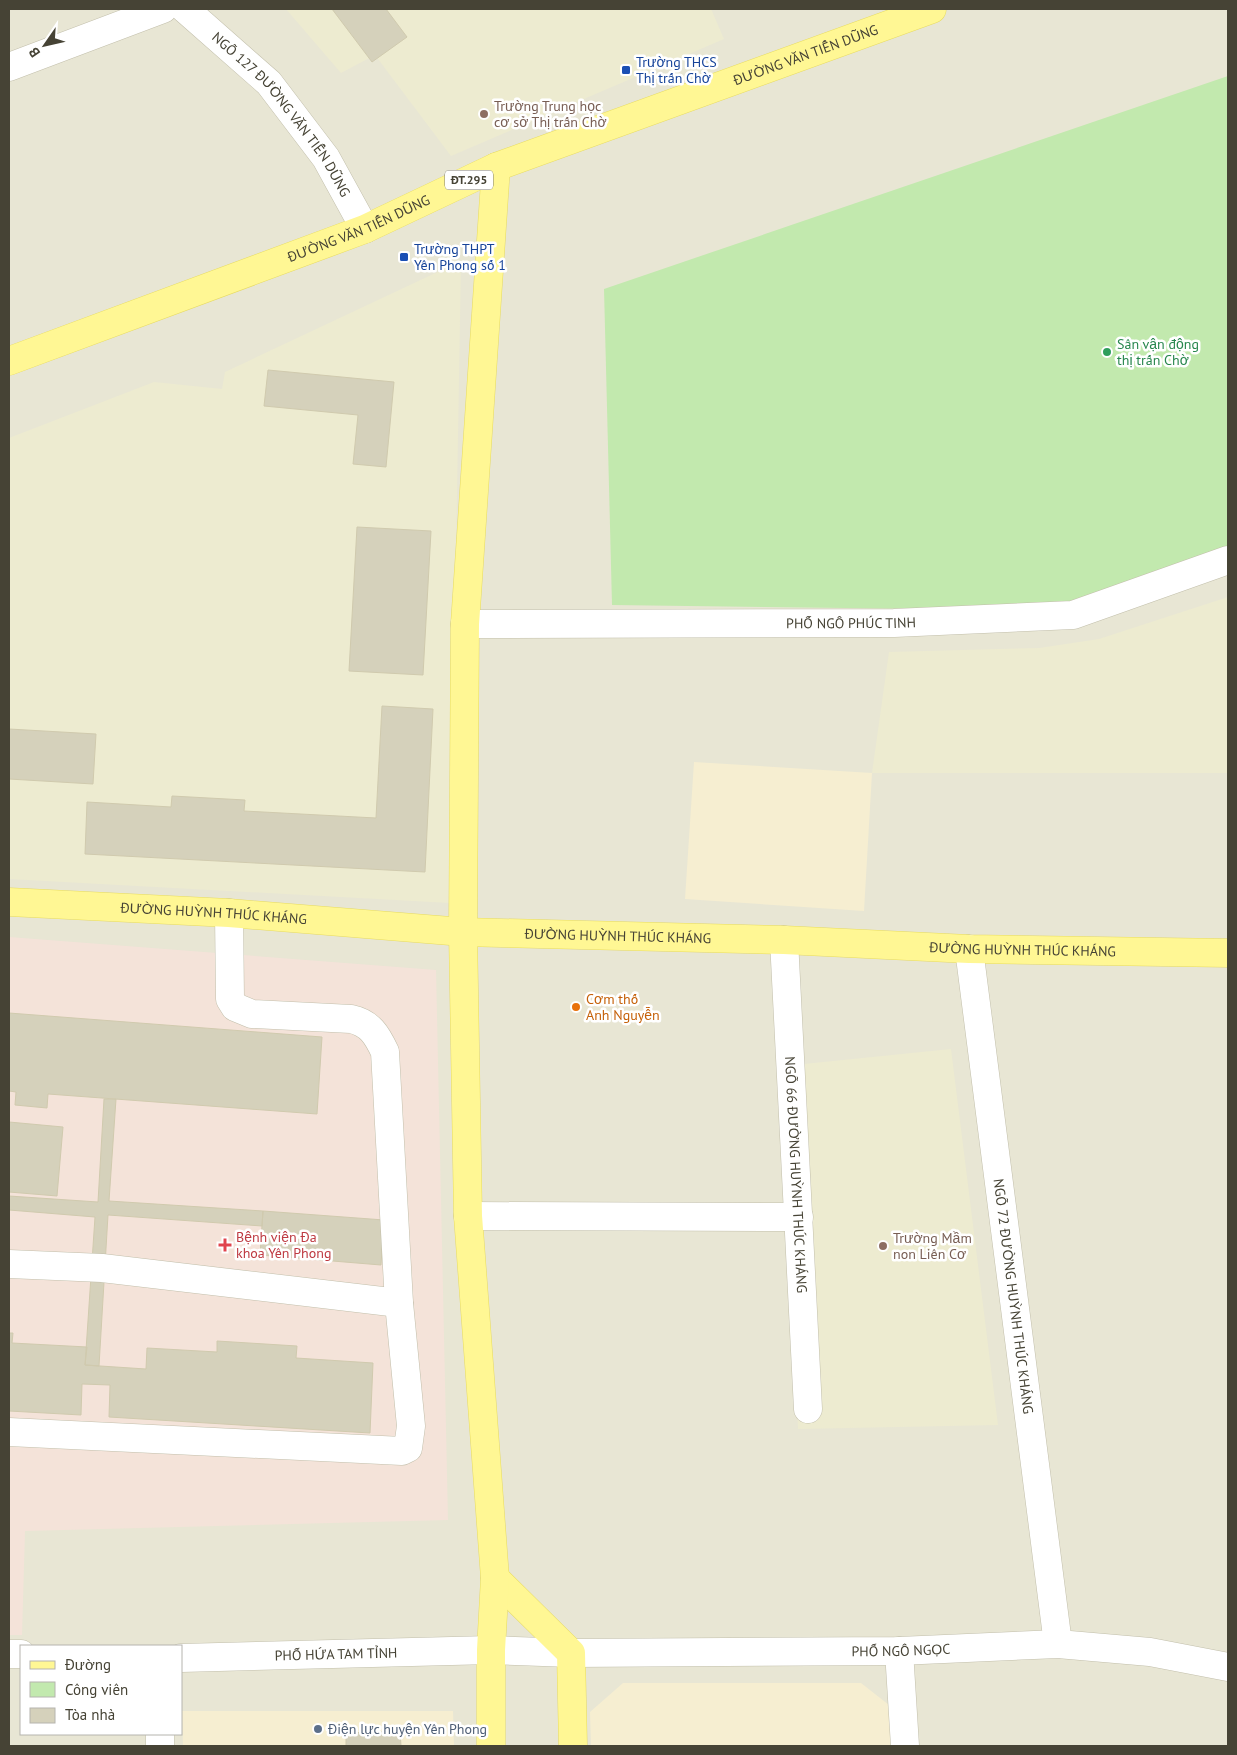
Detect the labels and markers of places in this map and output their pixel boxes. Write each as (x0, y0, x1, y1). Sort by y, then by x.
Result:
place label: Trường THCS Thị trấn Chờ (636, 53, 717, 87)
marker: Trường THCS Thị trấn Chờ (620, 64, 632, 76)
place label: Trường Trung học cơ sở Thị trấn Chờ (494, 97, 607, 131)
marker: Trường Trung học cơ sở Thị trấn Chờ (478, 108, 490, 120)
place label: Trường THPT Yên Phong số 1 (414, 240, 506, 274)
marker: Trường THPT Yên Phong số 1 (398, 251, 410, 263)
place label: Sân vận động thị trấn Chờ (1117, 335, 1199, 369)
marker: Sân vận động thị trấn Chờ (1101, 346, 1113, 358)
place label: Cơm thố Anh Nguyễn (586, 990, 660, 1024)
marker: Cơm thố Anh Nguyễn (570, 1001, 582, 1013)
place label: Bệnh viện Đa khoa Yên Phong (236, 1228, 331, 1262)
place label: Trường Mầm non Liên Cơ (893, 1229, 972, 1263)
marker: Bệnh viện Đa khoa Yên Phong (218, 1238, 232, 1252)
marker: Trường Mầm non Liên Cơ (877, 1240, 889, 1252)
place label: Điện lực huyện Yên Phong (327, 1720, 487, 1738)
marker: Điện lực huyện Yên Phong (312, 1723, 324, 1735)

